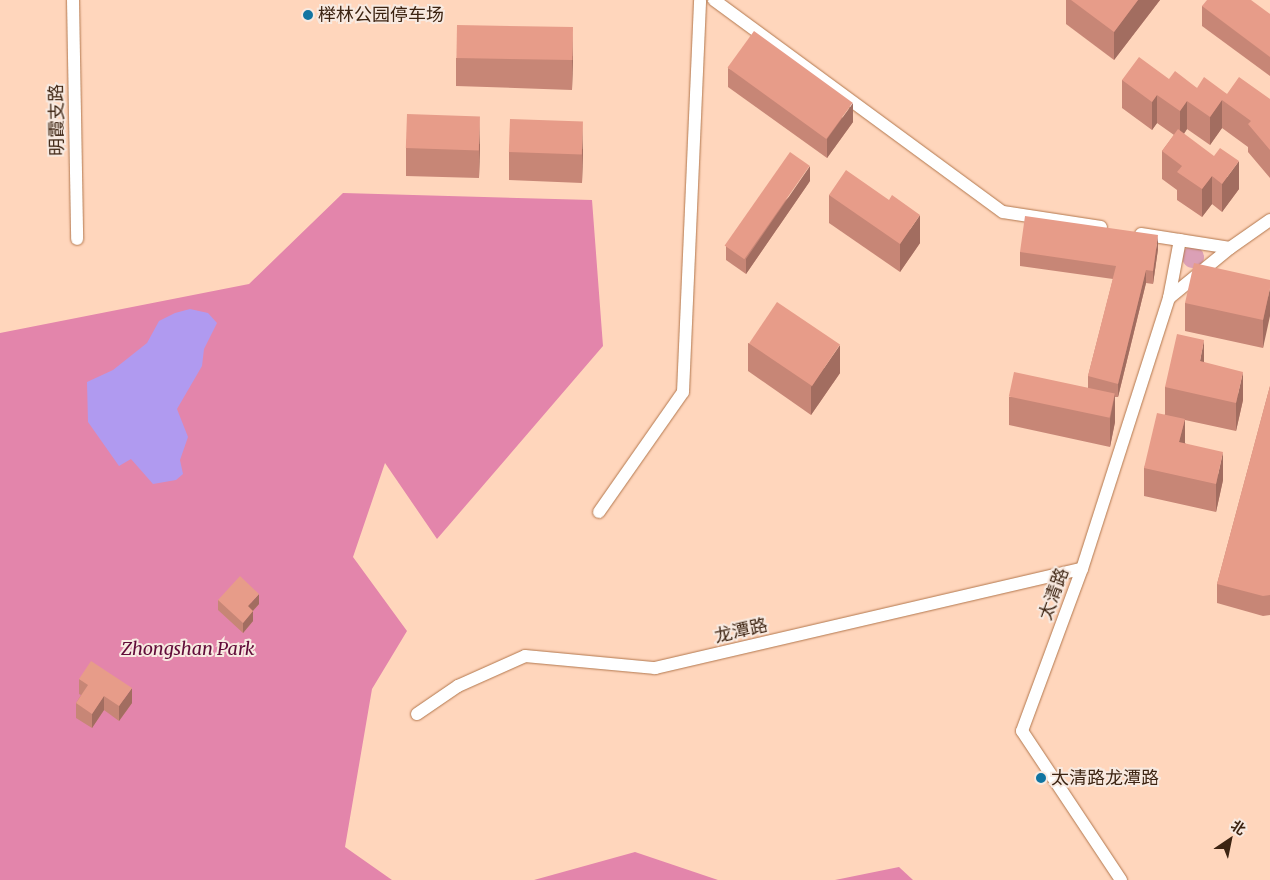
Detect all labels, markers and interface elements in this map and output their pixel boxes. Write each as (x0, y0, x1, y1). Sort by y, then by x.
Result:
place label: 榉林公园停车场 (318, 4, 444, 26)
marker: 榉林公园停车场 (302, 9, 314, 21)
street label: 明霞支路 (46, 84, 68, 156)
street label: 太清路 (1035, 565, 1073, 623)
street label: 龙潭路 (712, 614, 770, 648)
park label: Zhongshan Park (121, 638, 255, 660)
place label: 太清路龙潭路 (1051, 767, 1159, 789)
marker: 太清路龙潭路 (1035, 772, 1047, 784)
north arrow (1205, 815, 1255, 865)
text: 北 (1228, 816, 1249, 839)

